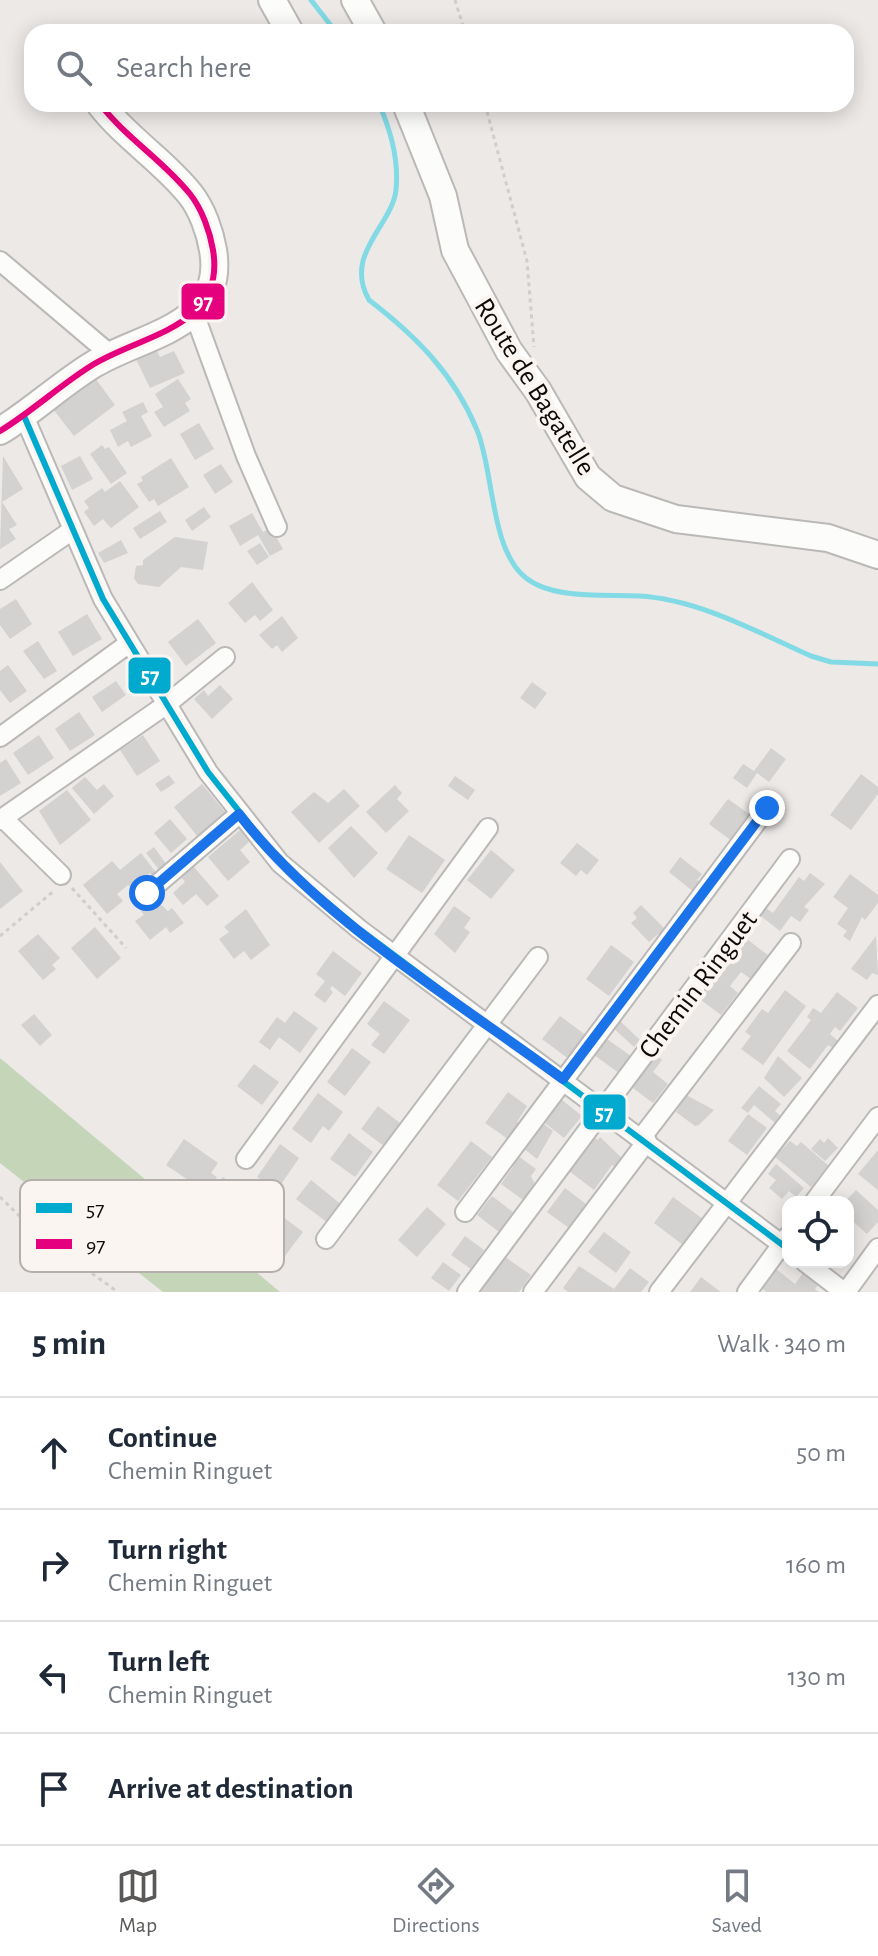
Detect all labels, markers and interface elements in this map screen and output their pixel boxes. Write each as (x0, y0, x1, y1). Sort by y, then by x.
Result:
search box (24, 24, 854, 112)
icon: search (52, 46, 96, 90)
text: Search here (116, 53, 252, 83)
line badge: 97 (180, 282, 226, 321)
text: 97 (193, 291, 213, 313)
street label: Route de Bagatelle (469, 294, 600, 481)
line badge: 57 (127, 656, 172, 695)
text: 57 (140, 665, 160, 687)
route end (749, 790, 785, 826)
route start (129, 875, 165, 911)
street label: Chemin Ringuet (634, 906, 763, 1064)
line badge: 57 (582, 1093, 627, 1131)
text: 57 (594, 1102, 614, 1124)
legend (20, 1180, 284, 1272)
map controls (782, 1196, 854, 1268)
button: locate (782, 1196, 854, 1268)
text: 57 (86, 1198, 104, 1220)
text: 97 (86, 1234, 106, 1256)
text: 5 min (32, 1327, 106, 1361)
text: Walk · 340 m (717, 1331, 846, 1357)
text: Continue (108, 1423, 217, 1453)
icon: ahead (32, 1431, 76, 1475)
text: 50 m (796, 1440, 846, 1466)
text: Chemin Ringuet (108, 1458, 272, 1484)
text: Turn right (108, 1535, 227, 1565)
icon: right (32, 1543, 76, 1587)
text: 160 m (786, 1552, 846, 1578)
text: Chemin Ringuet (108, 1570, 272, 1596)
text: Turn left (108, 1647, 209, 1677)
icon: left (32, 1655, 76, 1699)
text: 130 m (788, 1664, 846, 1690)
text: Chemin Ringuet (108, 1682, 272, 1708)
icon: arrive (32, 1767, 76, 1811)
text: Arrive at destination (108, 1774, 354, 1804)
tab: Map (116, 1864, 160, 1938)
tab: Directions (392, 1864, 480, 1938)
tab: Saved (712, 1864, 762, 1938)

